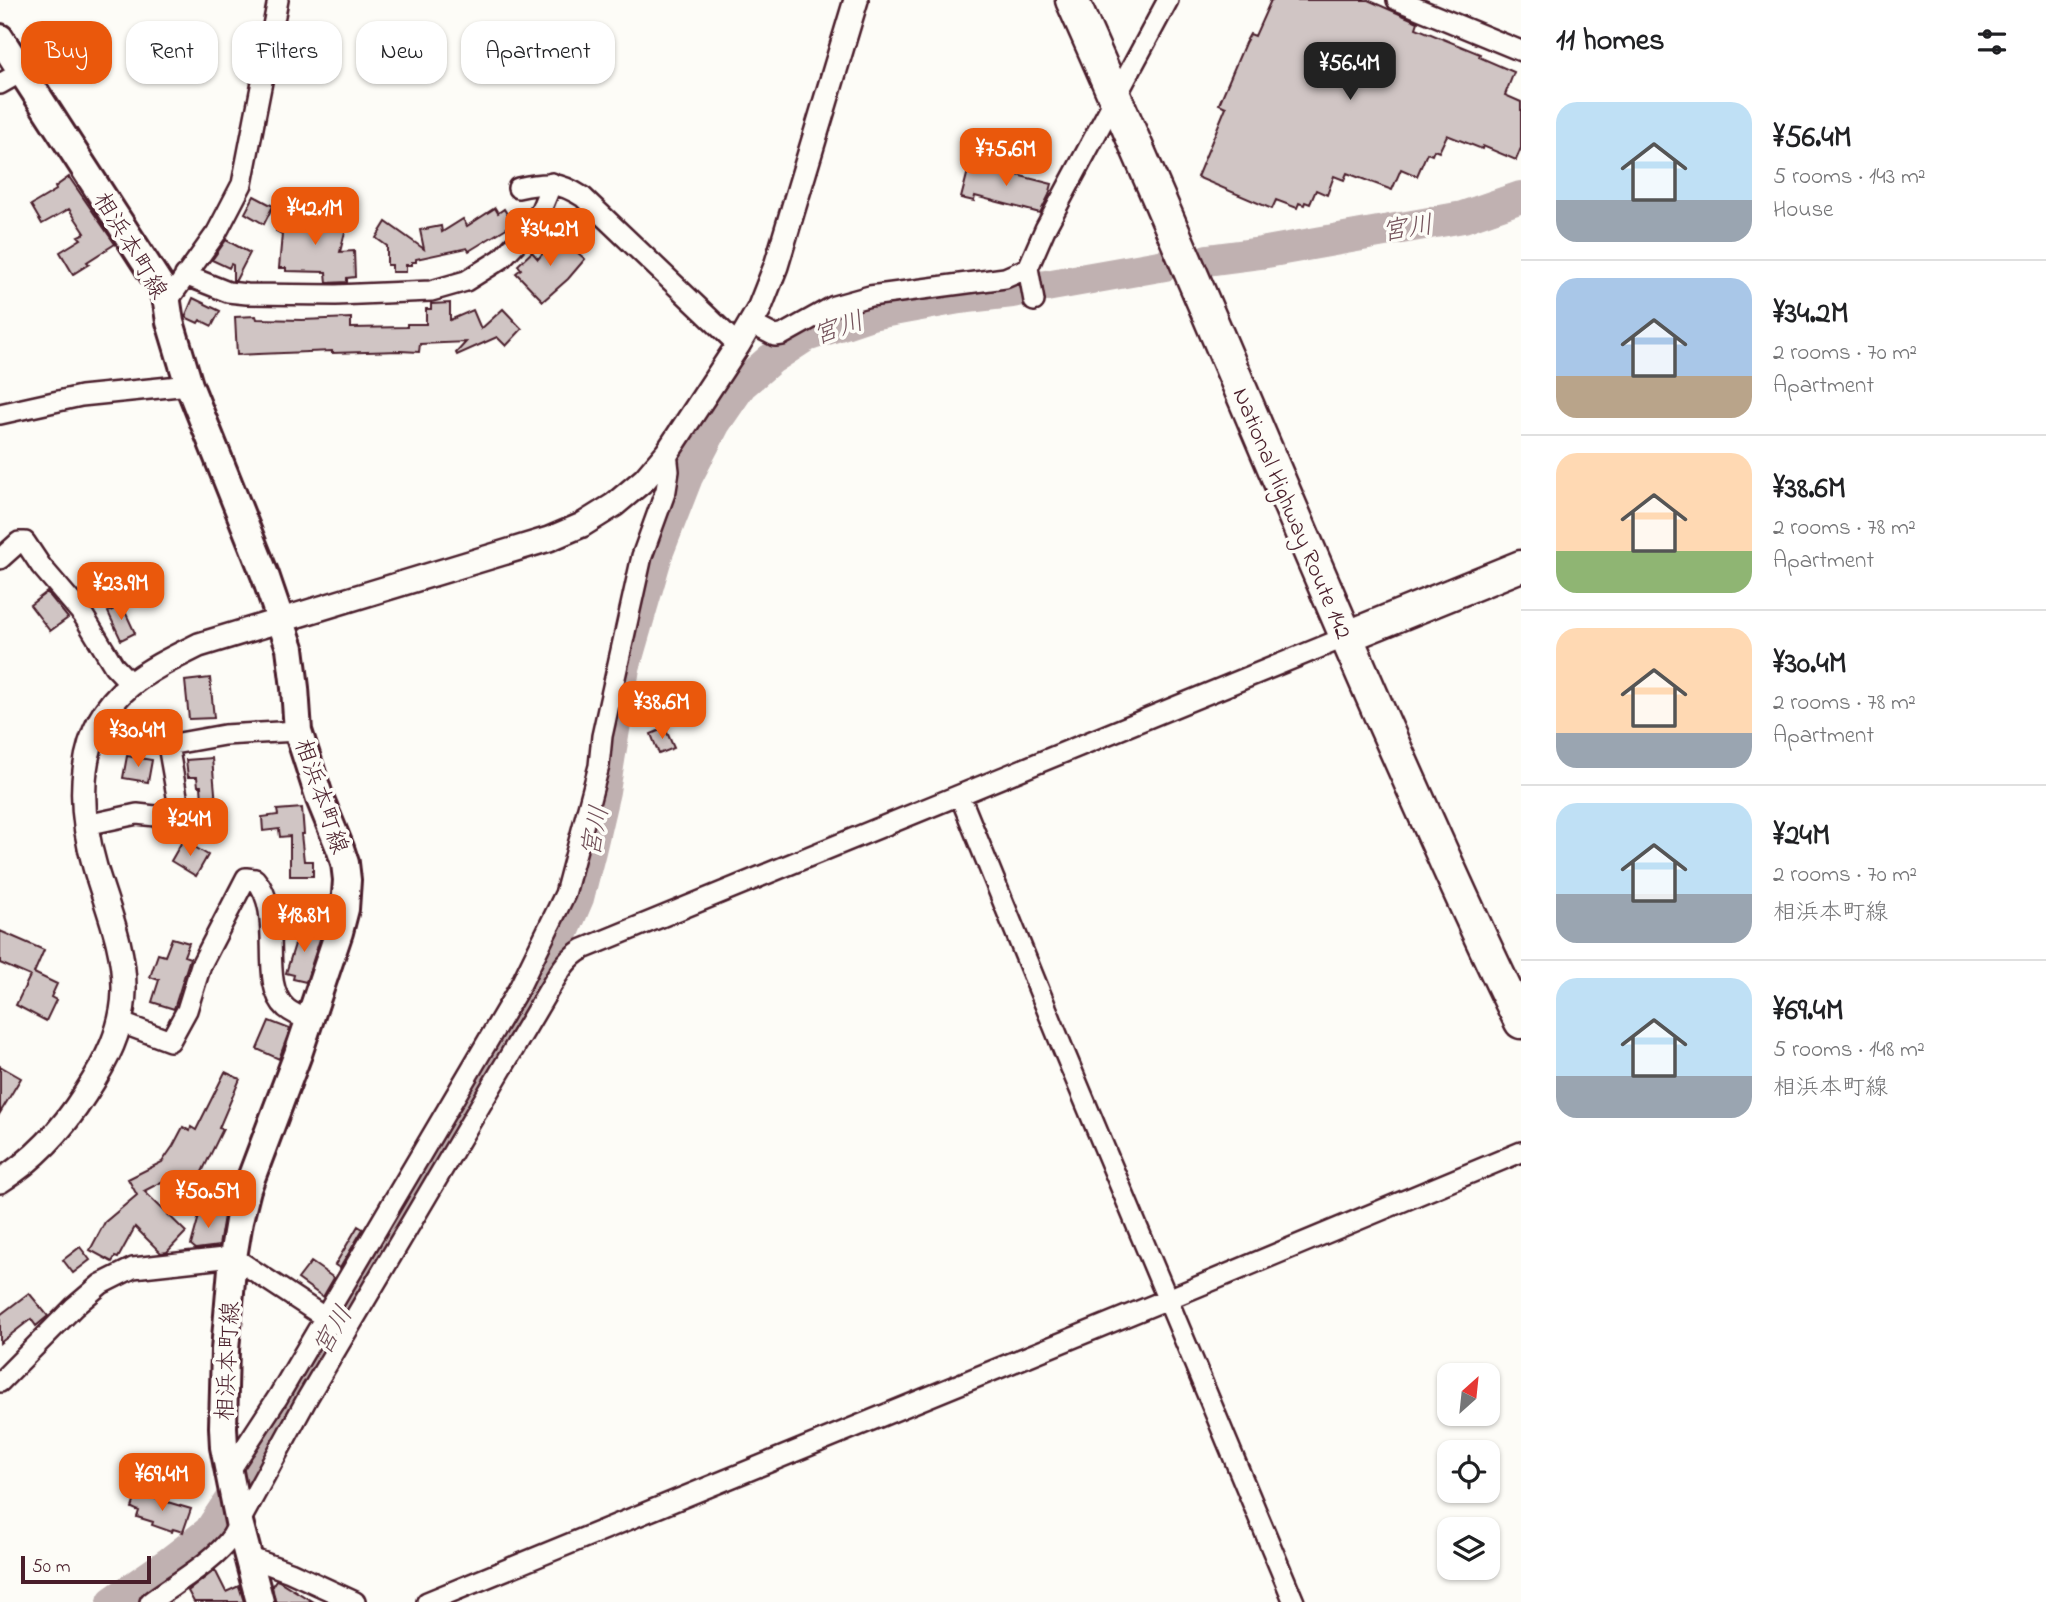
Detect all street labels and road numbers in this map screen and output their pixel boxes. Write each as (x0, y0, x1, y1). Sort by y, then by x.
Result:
street label: 相浜本町線 (83, 186, 175, 307)
street label: National Highway Route 142 (1221, 383, 1360, 646)
street label: 相浜本町線 (284, 734, 356, 859)
street label: 相浜本町線 (209, 1300, 250, 1422)

